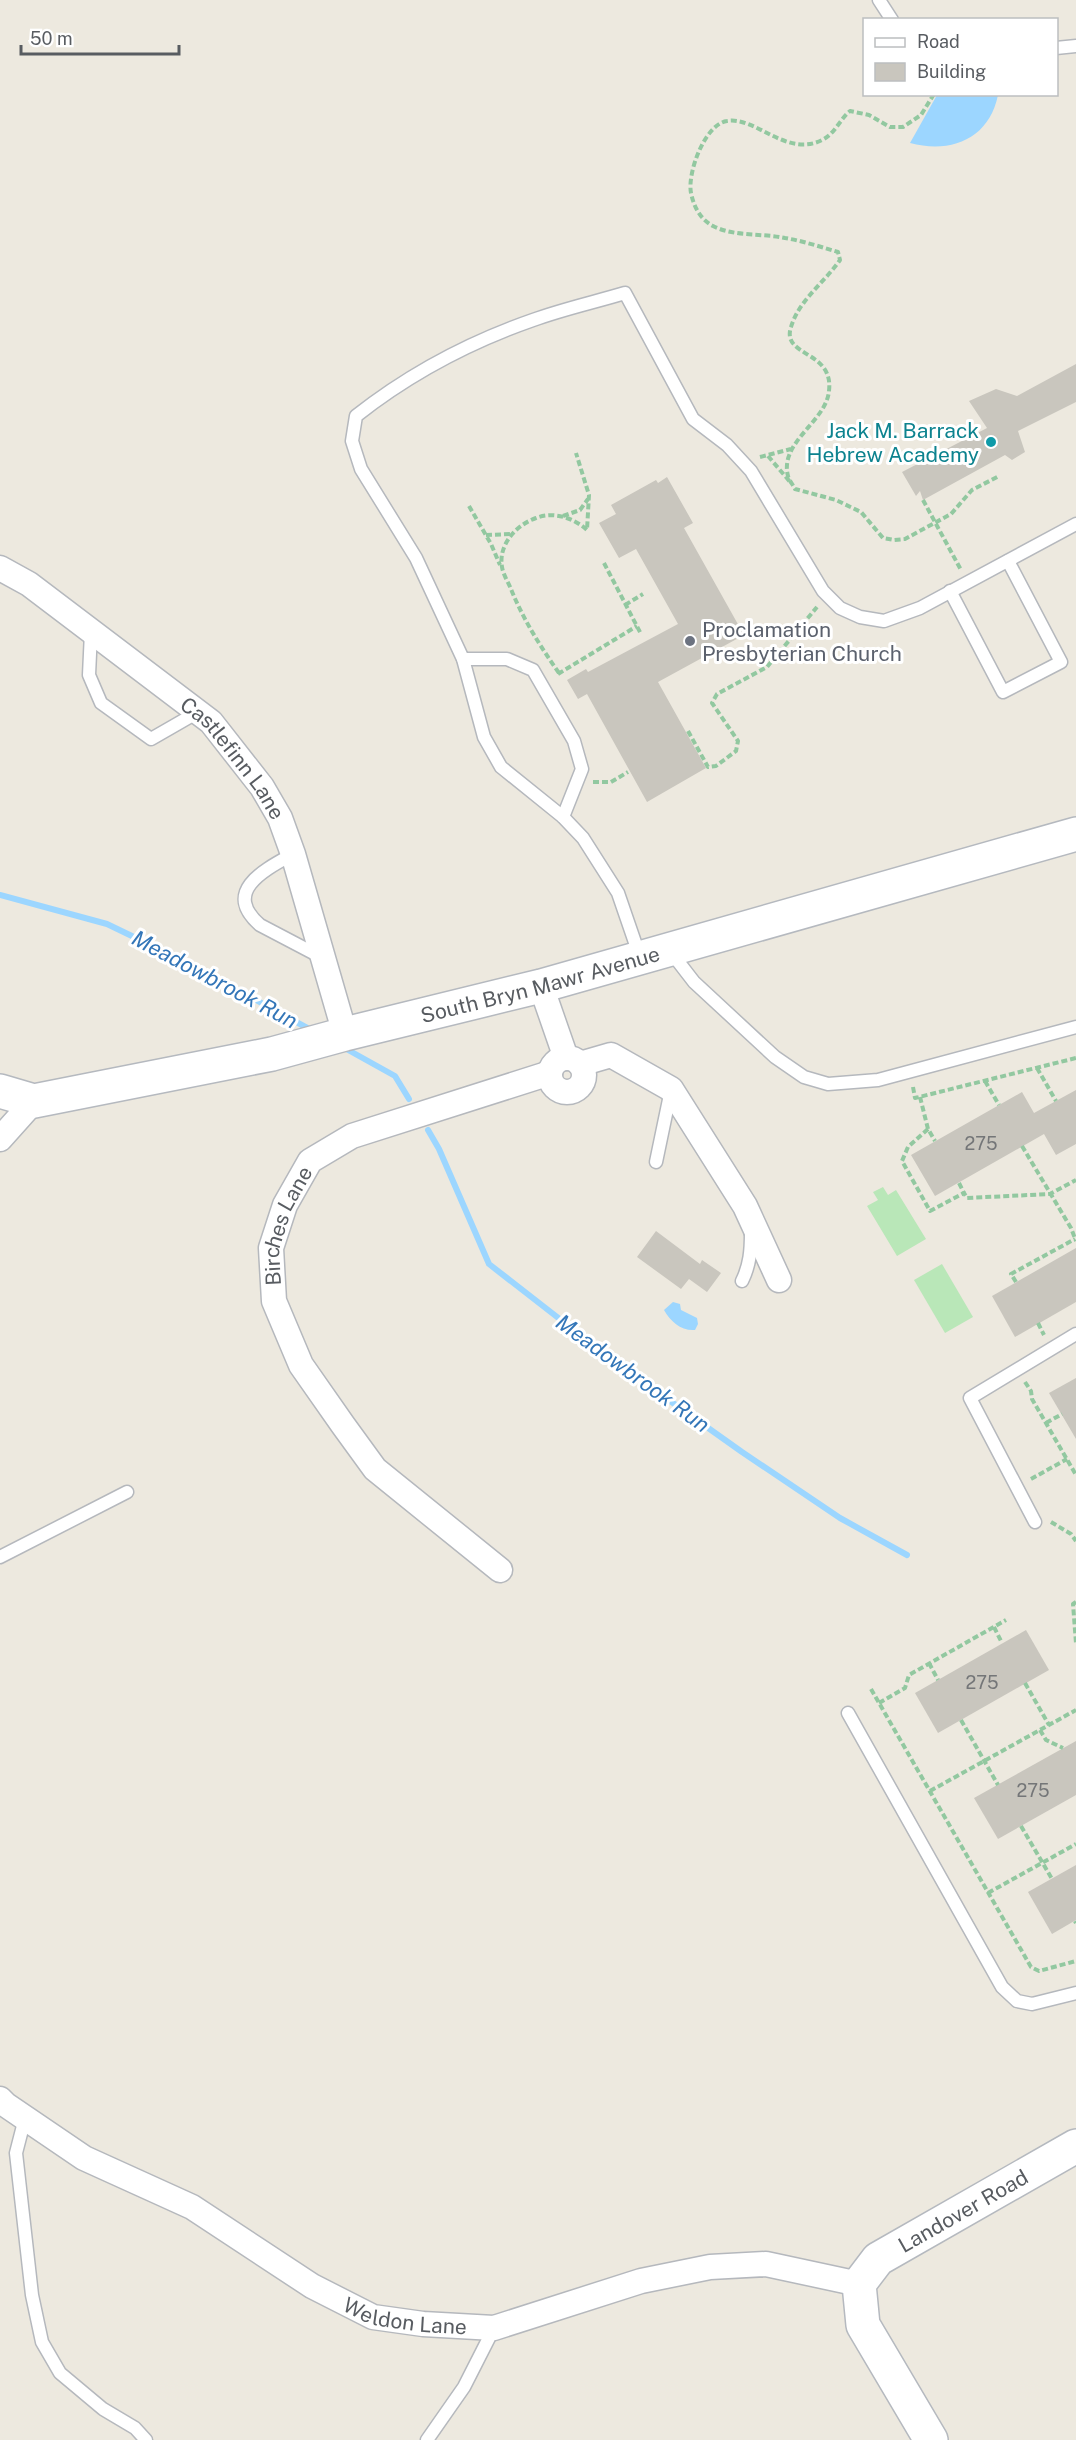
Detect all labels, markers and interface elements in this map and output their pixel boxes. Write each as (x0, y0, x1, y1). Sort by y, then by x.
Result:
scale bar (21, 18, 178, 56)
legend (863, 18, 1058, 96)
text: 50 m (30, 28, 73, 49)
text: Road (917, 31, 960, 52)
text: Building (917, 61, 986, 82)
place label: Jack M. Barrack Hebrew Academy (806, 418, 979, 467)
marker: Jack M. Barrack Hebrew Academy (984, 435, 998, 449)
place label: Proclamation Presbyterian Church (702, 617, 902, 666)
marker: Proclamation Presbyterian Church (683, 634, 697, 648)
street label: Castlefinn Lane (176, 691, 290, 823)
water label: Meadowbrook Run (128, 924, 302, 1034)
street label: South Bryn Mawr Avenue (418, 940, 662, 1028)
house number: 275 (964, 1133, 998, 1154)
street label: Birches Lane (258, 1162, 317, 1286)
water label: Meadowbrook Run (551, 1308, 715, 1438)
house number: 275 (965, 1672, 999, 1693)
house number: 275 (1016, 1780, 1050, 1801)
street label: Landover Road (894, 2164, 1032, 2257)
street label: Weldon Lane (339, 2292, 468, 2339)

